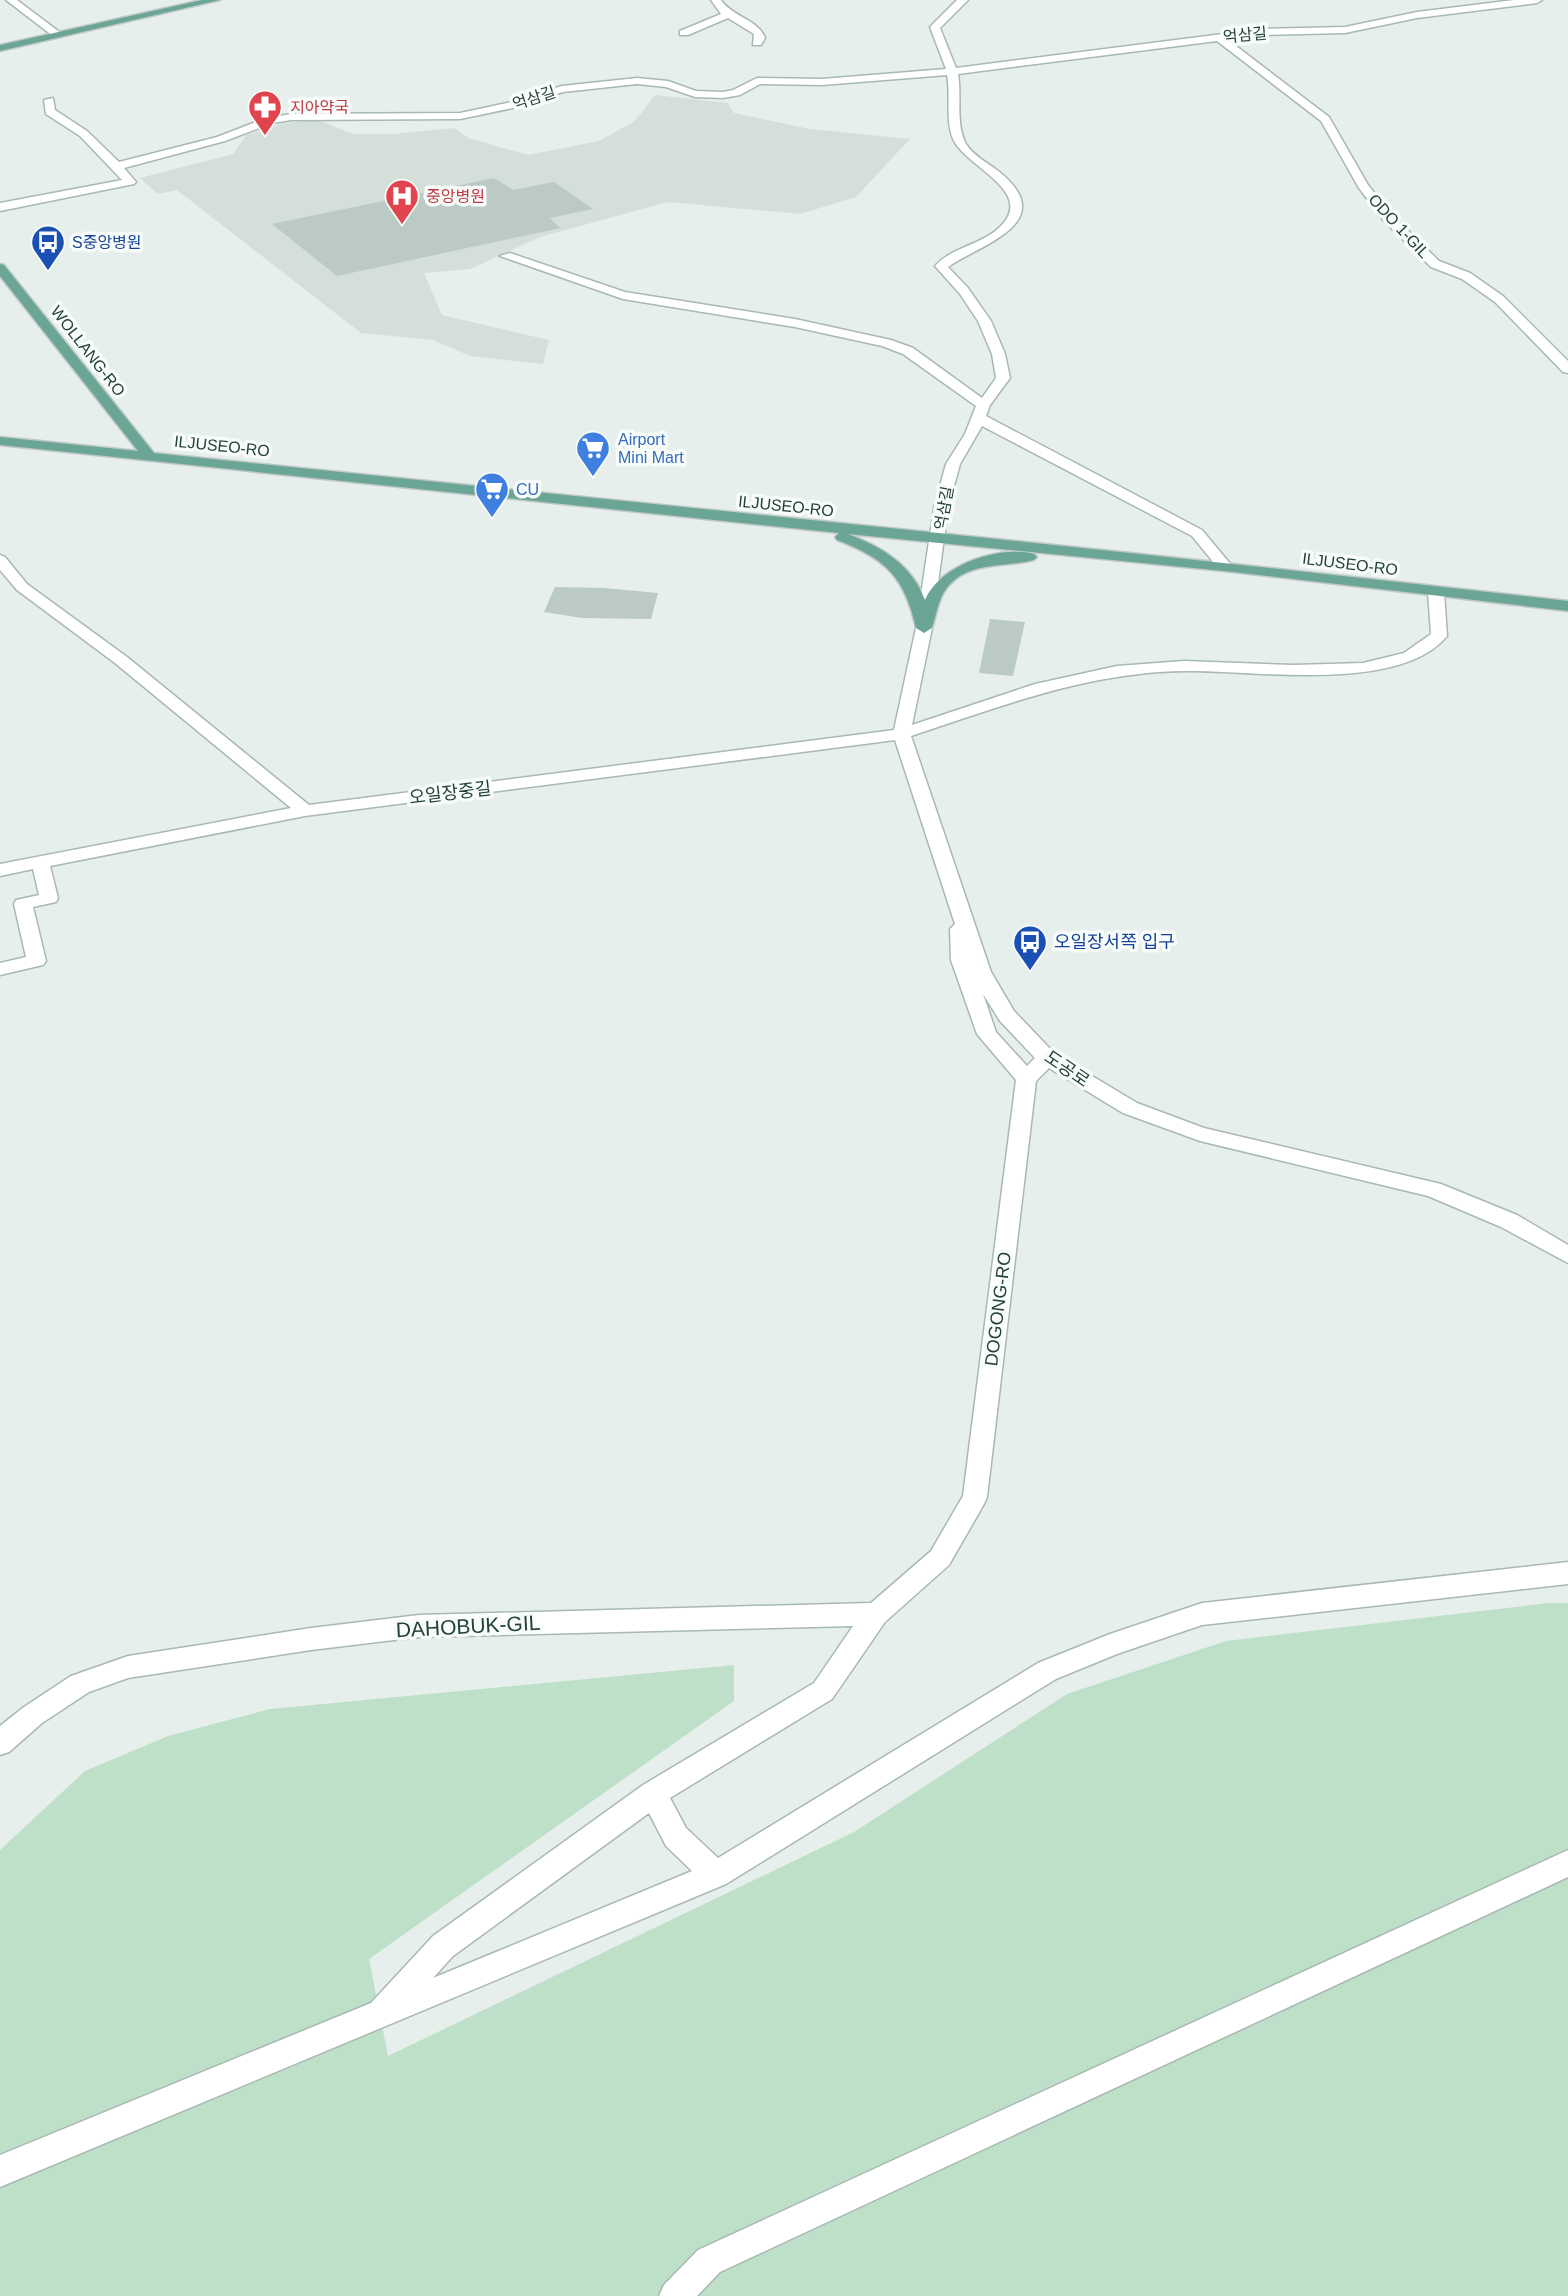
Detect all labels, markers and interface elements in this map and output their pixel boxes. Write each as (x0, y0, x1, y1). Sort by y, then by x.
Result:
street label: 억삼길 (1222, 25, 1268, 45)
street label: 억삼길 (510, 83, 558, 113)
pharmacy icon: 지아약국 (246, 88, 284, 137)
place label: 지아약국 (290, 99, 349, 116)
hospital icon: 중앙병원 (383, 177, 421, 226)
place label: 중앙병원 (426, 188, 485, 205)
street label: ODO 1-GIL (1365, 191, 1433, 261)
bus stop icon: S중앙병원 (29, 223, 67, 272)
place label: S중앙병원 (72, 234, 142, 251)
street label: WOLLANG-RO (48, 303, 128, 399)
supermarket icon: Airport Mini Mart (574, 429, 612, 478)
place label: Airport Mini Mart (618, 431, 684, 466)
street label: ILJUSEO-RO (173, 433, 271, 459)
supermarket icon: CU (473, 470, 511, 519)
place label: CU (516, 481, 539, 498)
street label: 억삼길 (932, 485, 956, 531)
street label: ILJUSEO-RO (737, 493, 835, 519)
street label: ILJUSEO-RO (1301, 550, 1399, 578)
street label: 오일장중길 (408, 778, 492, 808)
bus stop icon: 오일장서쪽 입구 (1011, 923, 1049, 972)
place label: 오일장서쪽 입구 (1054, 932, 1175, 952)
street label: 도공로 (1041, 1047, 1093, 1091)
street label: DOGONG-RO (981, 1251, 1015, 1367)
street label: DAHOBUK-GIL (395, 1611, 541, 1641)

